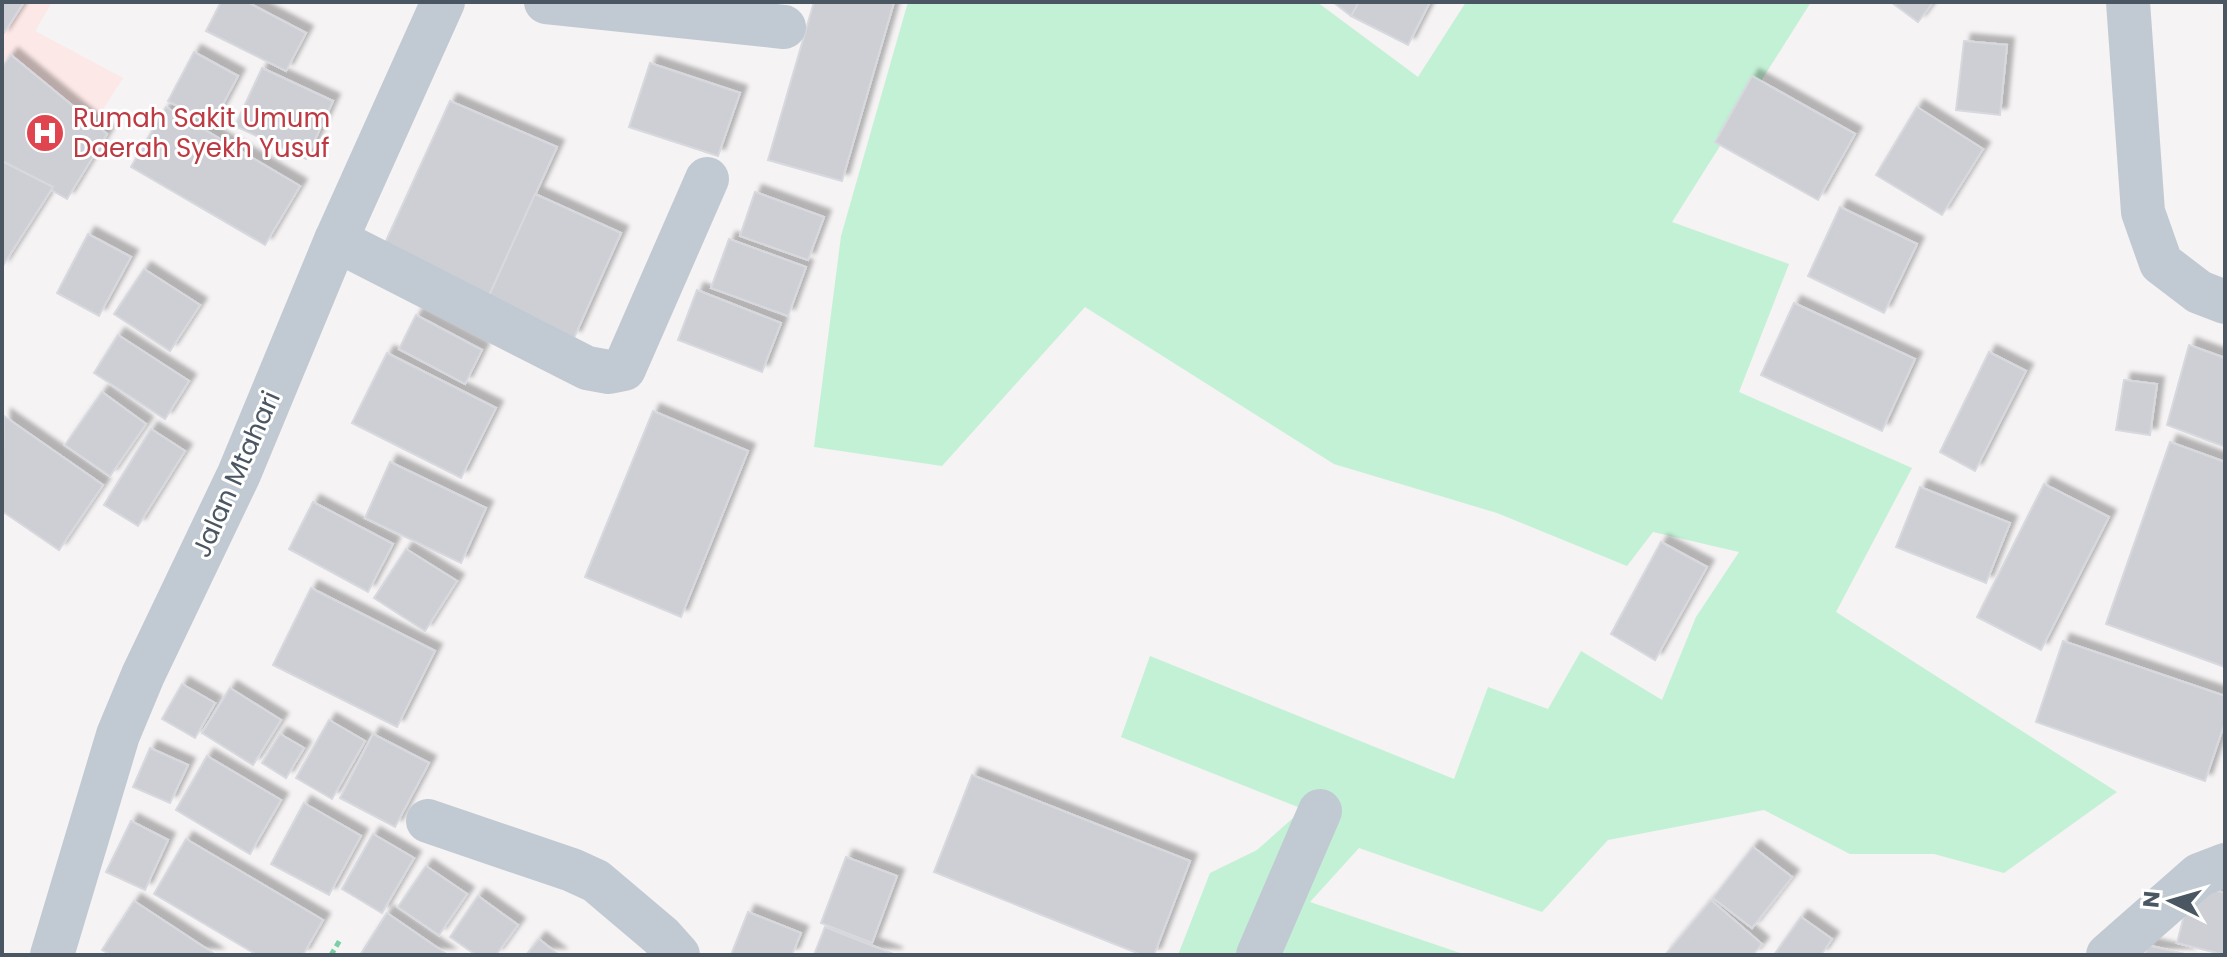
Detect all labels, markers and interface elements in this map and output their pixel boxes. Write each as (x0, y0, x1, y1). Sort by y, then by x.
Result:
place label: Rumah Sakit Umum Daerah Syekh Yusuf (73, 100, 330, 166)
hospital icon: Rumah Sakit Umum Daerah Syekh Yusuf (24, 112, 66, 154)
street label: Jalan Mtahari (183, 385, 289, 563)
north arrow (2131, 861, 2211, 941)
text: N (2135, 890, 2168, 909)

